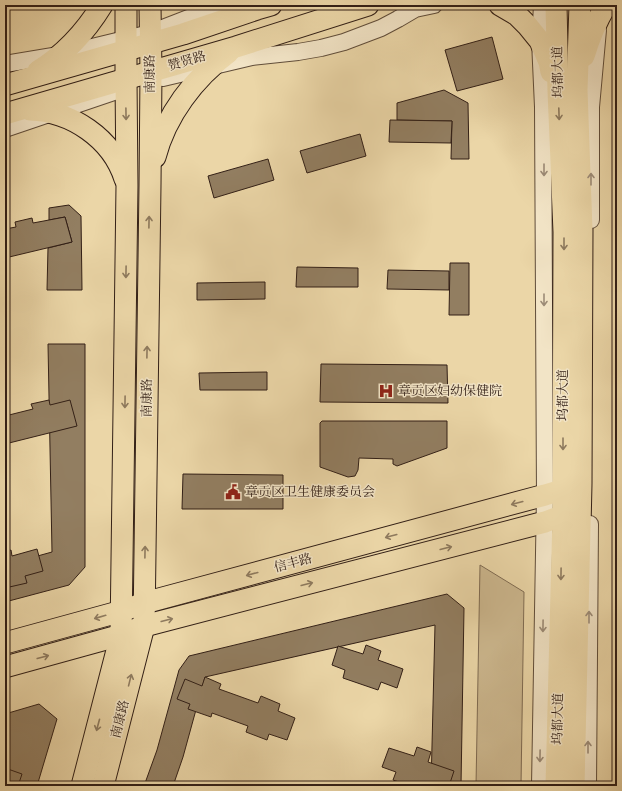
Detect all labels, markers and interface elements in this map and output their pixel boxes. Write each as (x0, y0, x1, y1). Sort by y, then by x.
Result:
street label: 坞都大道 (550, 46, 566, 98)
street label: 赞贤路 (166, 48, 208, 74)
street label: 南康路 (142, 54, 158, 94)
one-way arrow (122, 107, 130, 120)
one-way arrow (555, 107, 562, 120)
one-way arrow (540, 163, 548, 176)
one-way arrow (587, 173, 595, 186)
one-way arrow (145, 216, 153, 229)
one-way arrow (560, 237, 568, 250)
one-way arrow (122, 265, 130, 278)
one-way arrow (540, 293, 548, 306)
one-way arrow (144, 346, 151, 359)
street label: 坞都大道 (555, 369, 571, 421)
street label: 南康路 (139, 378, 155, 418)
hospital icon: 章贡区妇幼保健院 (377, 382, 395, 400)
place label: 章贡区妇幼保健院 (398, 383, 502, 399)
one-way arrow (121, 395, 128, 408)
one-way arrow (559, 437, 567, 450)
public building icon: 章贡区卫生健康委员会 (224, 483, 242, 501)
place label: 章贡区卫生健康委员会 (245, 484, 375, 500)
one-way arrow (511, 500, 524, 507)
one-way arrow (385, 533, 398, 541)
one-way arrow (439, 544, 452, 551)
one-way arrow (141, 546, 149, 559)
street label: 信丰路 (272, 550, 314, 576)
one-way arrow (558, 567, 565, 580)
one-way arrow (246, 570, 259, 578)
one-way arrow (300, 580, 313, 587)
one-way arrow (586, 611, 593, 624)
one-way arrow (94, 614, 107, 621)
one-way arrow (160, 616, 173, 623)
one-way arrow (539, 619, 547, 632)
one-way arrow (36, 653, 49, 660)
one-way arrow (127, 674, 134, 687)
street label: 坞都大道 (550, 693, 566, 745)
street label: 南康路 (108, 698, 132, 740)
one-way arrow (94, 718, 101, 731)
one-way arrow (584, 741, 592, 754)
one-way arrow (536, 749, 544, 762)

